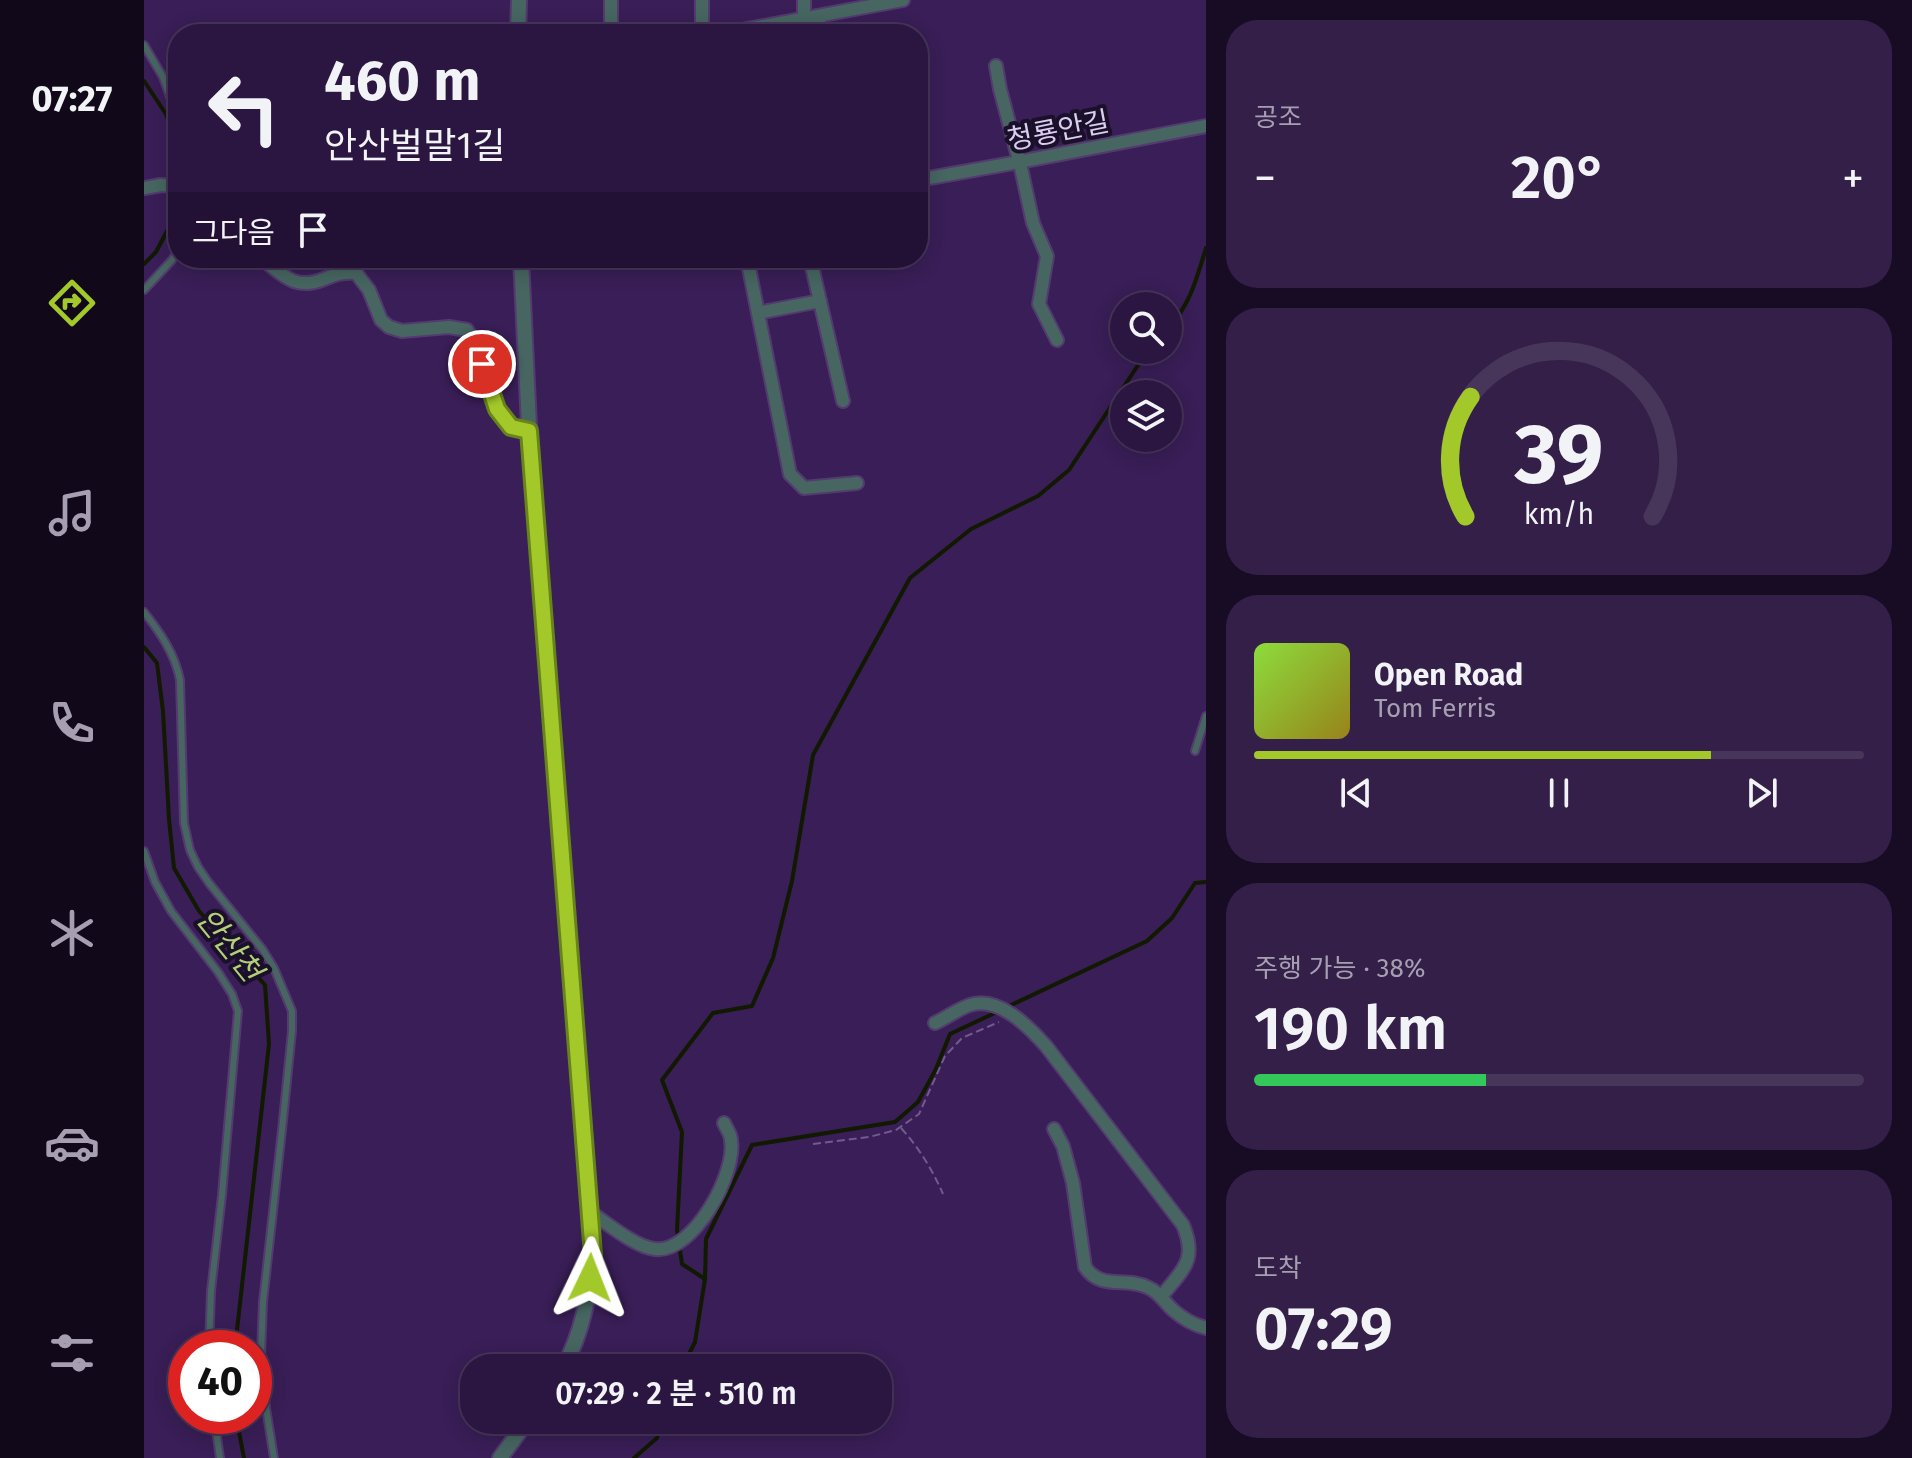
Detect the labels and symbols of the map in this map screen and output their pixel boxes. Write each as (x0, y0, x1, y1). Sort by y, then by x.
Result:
street label: 청룡안길 (1004, 104, 1112, 157)
pin (448, 330, 516, 398)
water label: 안산천 (189, 901, 271, 991)
position arrow (548, 1236, 632, 1320)
speed limit sign: 40 (168, 1330, 272, 1434)

